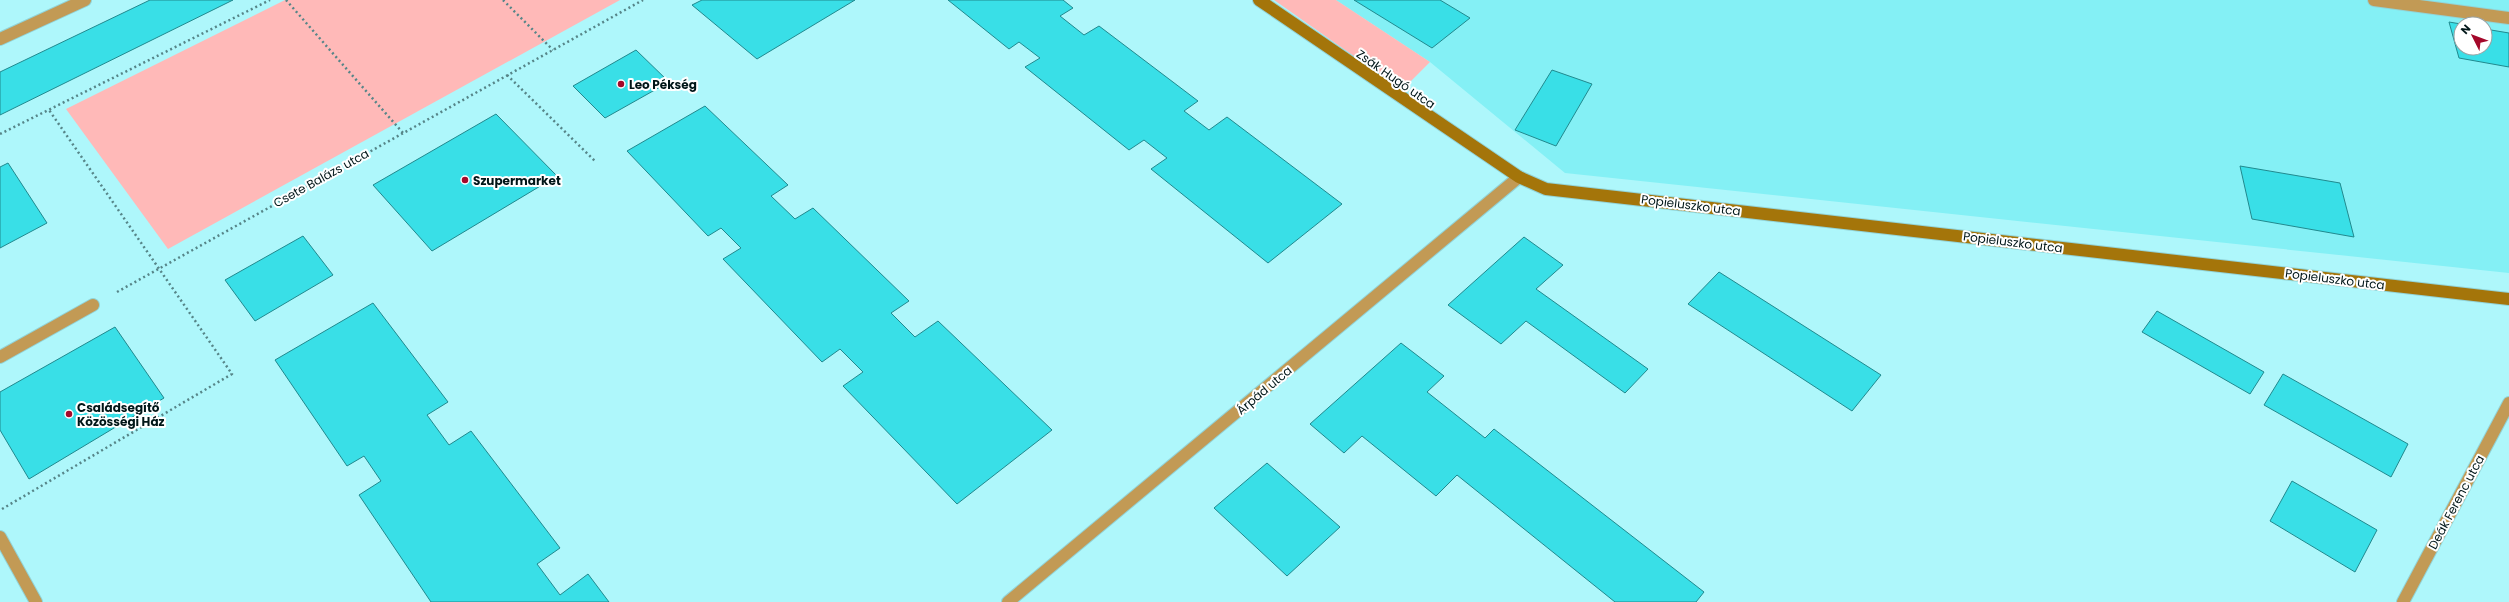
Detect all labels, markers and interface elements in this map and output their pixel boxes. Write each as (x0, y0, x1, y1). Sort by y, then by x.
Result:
north arrow (2453, 16, 2493, 56)
text: N (2457, 21, 2474, 38)
street label: Zsák Hugó utca (1353, 45, 1439, 113)
place label: Leo Pékség (629, 76, 697, 93)
marker: Leo Pékség (616, 79, 626, 89)
street label: Csete Balázs utca (270, 145, 372, 211)
place label: Szupermarket (473, 172, 561, 189)
marker: Szupermarket (460, 175, 470, 185)
street label: Popieluszko utca (1640, 190, 1742, 220)
street label: Popieluszko utca (1962, 227, 2064, 257)
street label: Popieluszko utca (2284, 264, 2386, 294)
street label: Árpád utca (1233, 362, 1295, 418)
place label: Családsegítő Közösségi Ház (77, 399, 165, 430)
marker: Családsegítő Közösségi Ház (64, 409, 74, 419)
street label: Deák Ferenc utca (2424, 452, 2488, 552)

